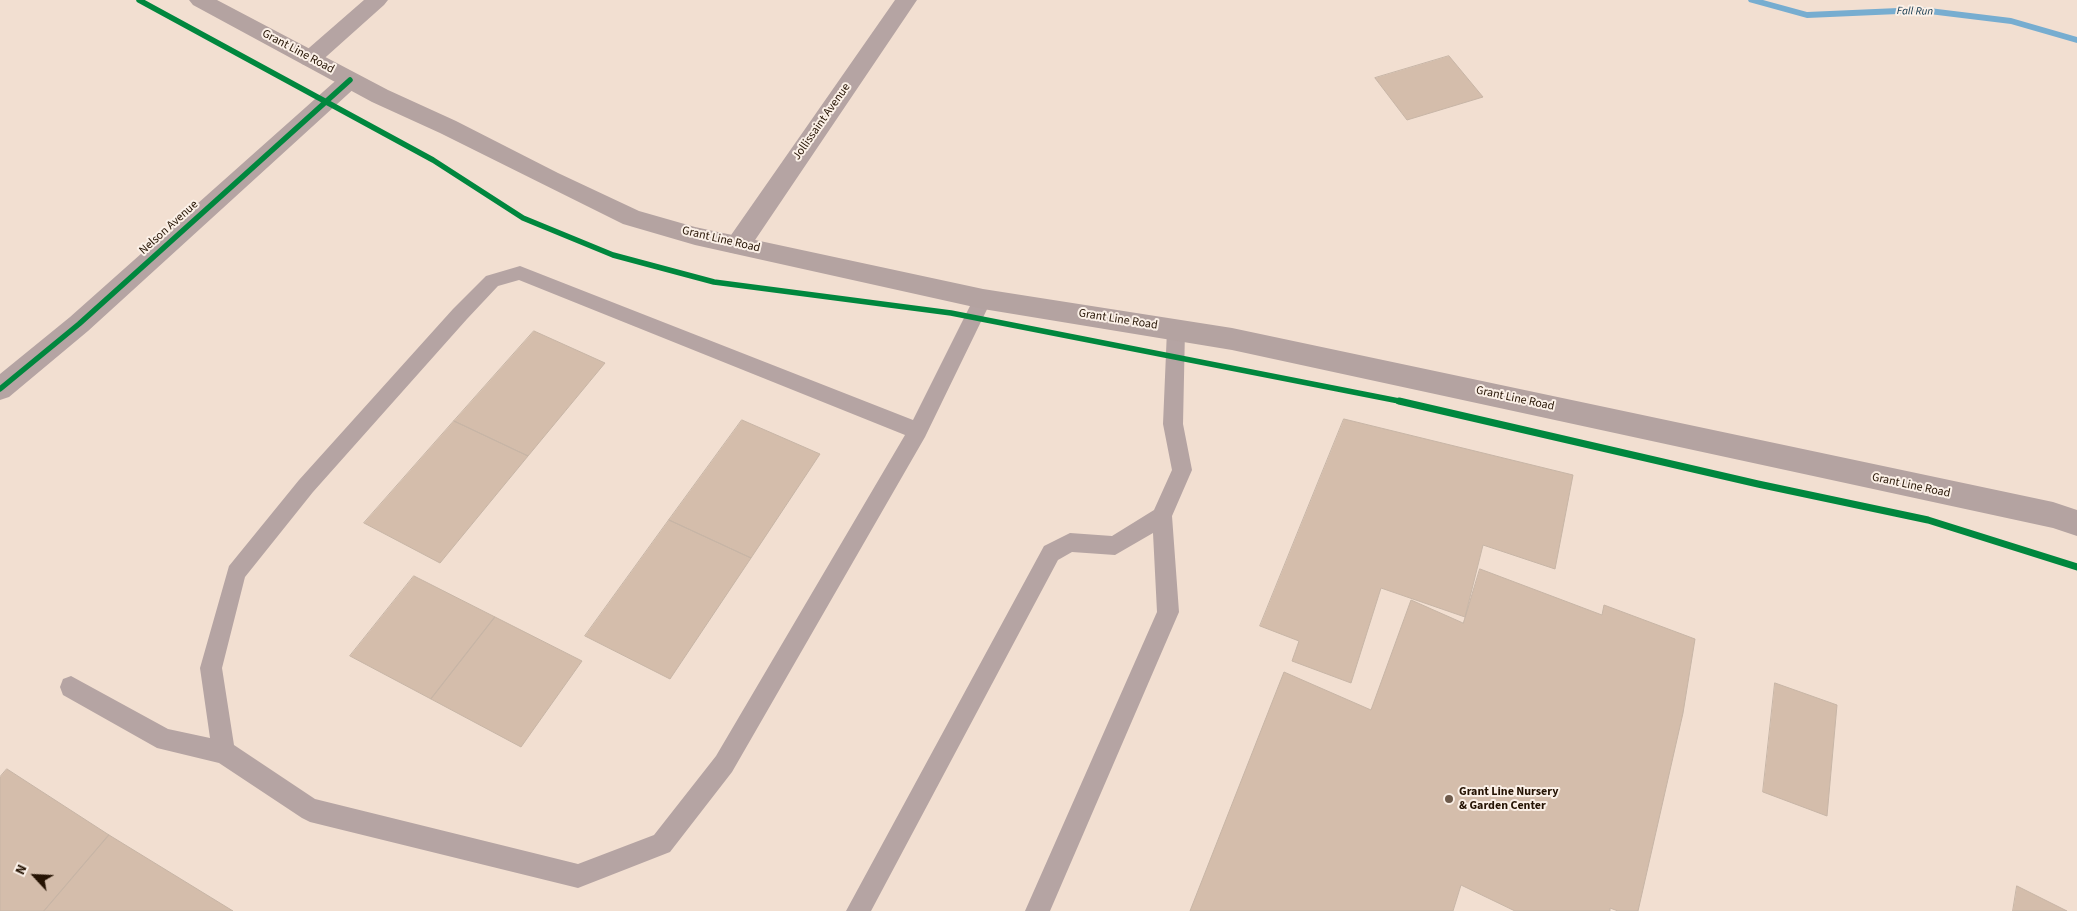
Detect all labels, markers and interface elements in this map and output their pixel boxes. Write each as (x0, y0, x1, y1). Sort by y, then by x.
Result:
water label: Fall Run (1897, 5, 1933, 19)
street label: Grant Line Road (259, 27, 337, 77)
street label: Jollissaint Avenue (790, 81, 854, 163)
street label: Nelson Avenue (137, 198, 201, 258)
street label: Grant Line Road (680, 224, 762, 256)
street label: Grant Line Road (1077, 307, 1159, 333)
street label: Grant Line Road (1474, 384, 1556, 414)
street label: Grant Line Road (1870, 471, 1952, 501)
place label: Grant Line Nursery & Garden Center (1459, 785, 1558, 813)
marker: Grant Line Nursery & Garden Center (1443, 793, 1455, 805)
north arrow (10, 851, 60, 901)
text: N (10, 861, 32, 878)

